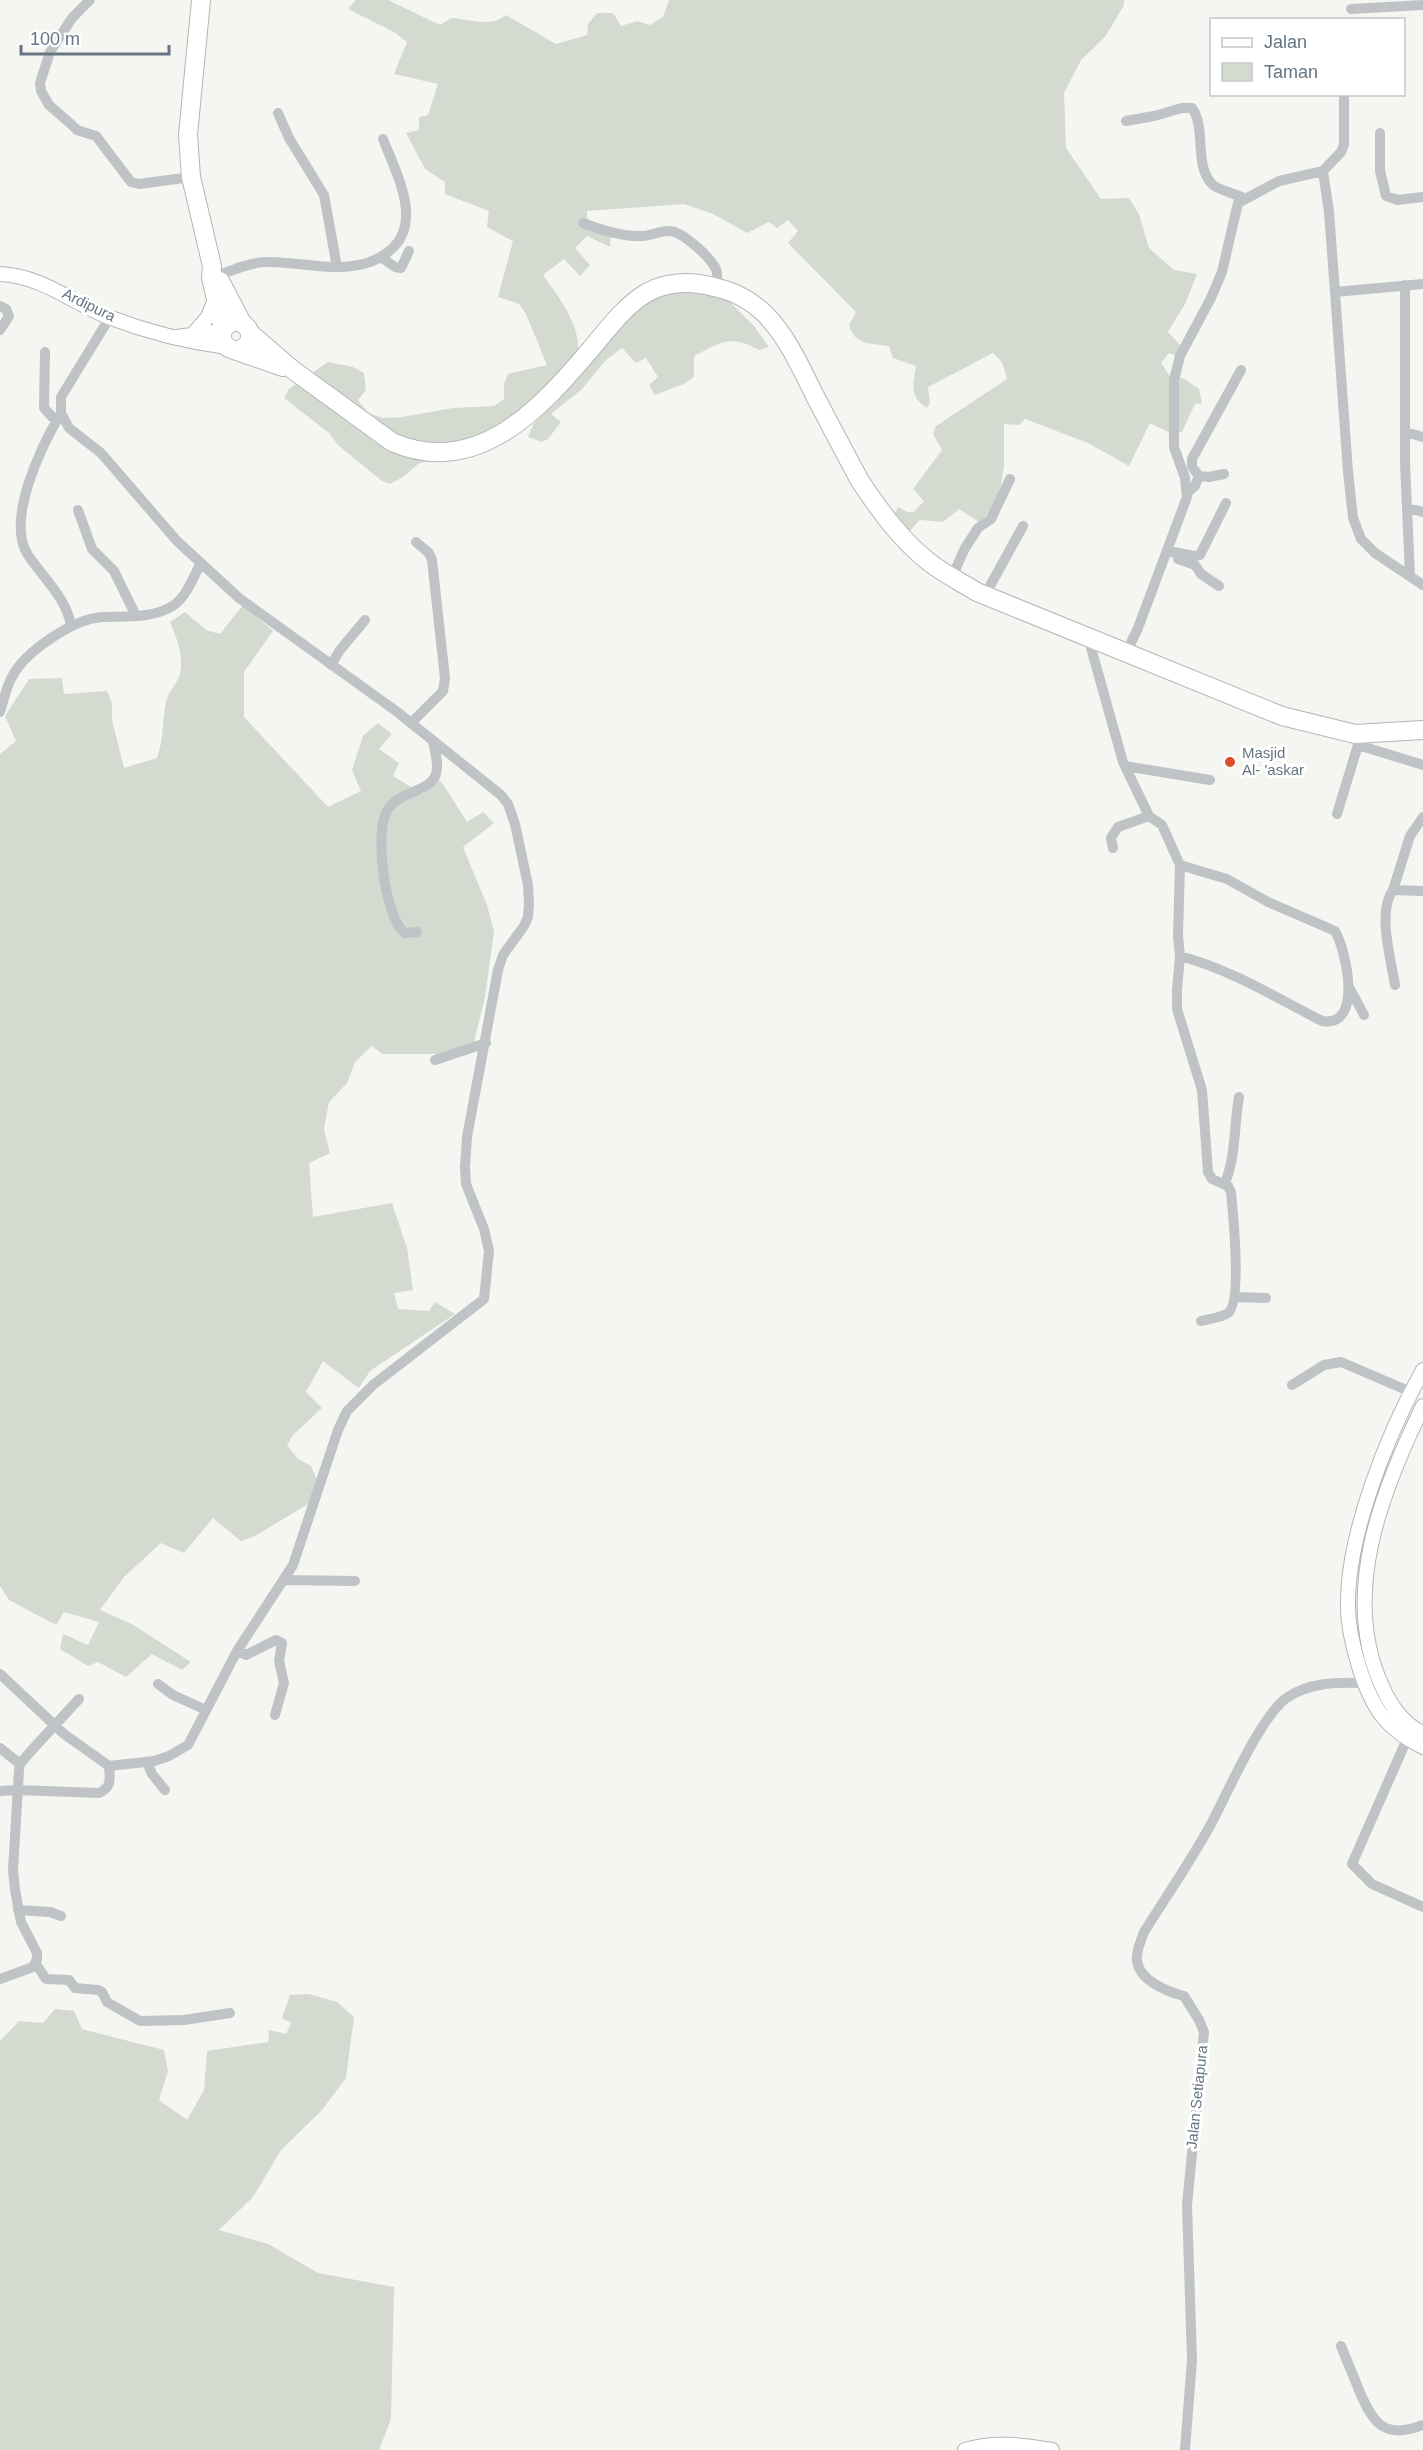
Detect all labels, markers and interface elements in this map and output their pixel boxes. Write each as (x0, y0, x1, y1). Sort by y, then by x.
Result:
scale bar (21, 18, 170, 56)
legend (1210, 18, 1405, 96)
text: 100 m (30, 29, 80, 49)
text: Jalan (1264, 32, 1307, 52)
text: Taman (1264, 62, 1318, 82)
street label: Ardipura (60, 284, 119, 325)
place label: Masjid Al- 'askar (1242, 744, 1304, 778)
marker: Masjid Al- 'askar (1223, 755, 1237, 769)
street label: Jalan Setiapura (1183, 2044, 1210, 2150)

